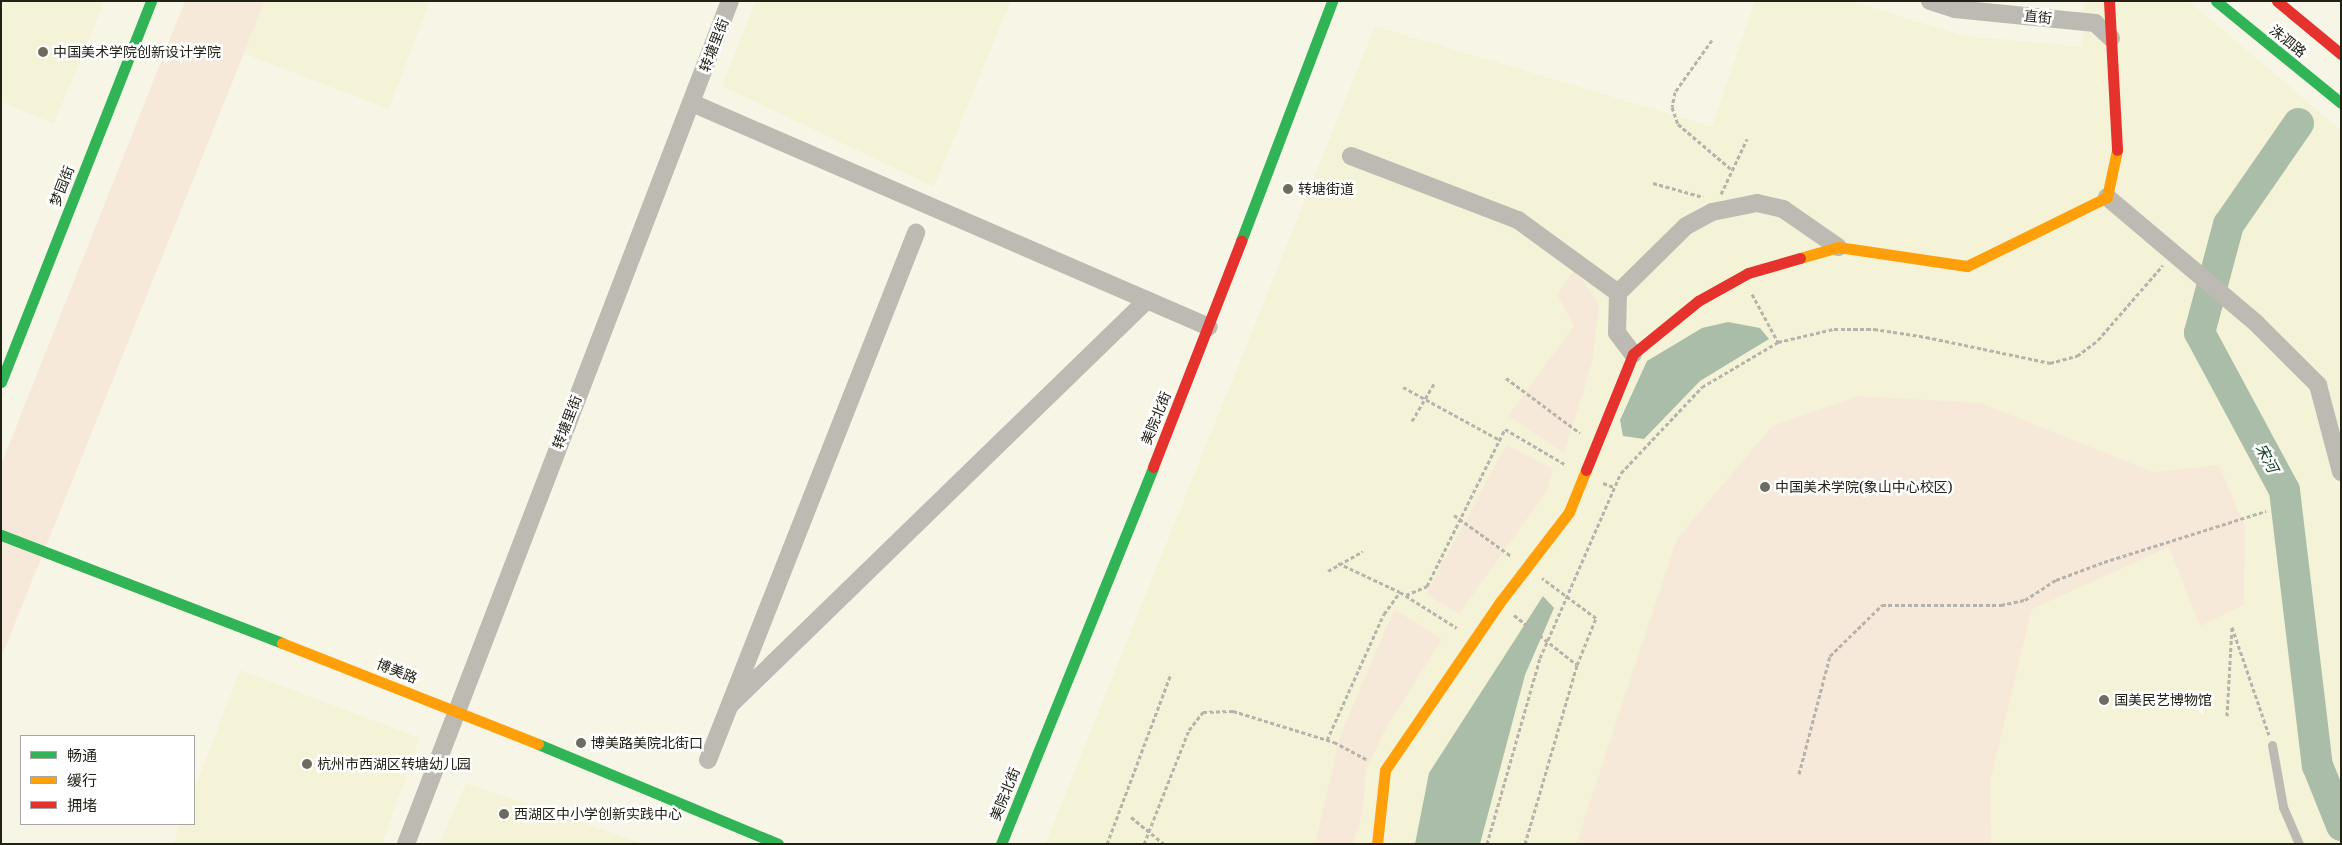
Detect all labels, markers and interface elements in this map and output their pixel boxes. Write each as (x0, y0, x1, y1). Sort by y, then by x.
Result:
street label: 直街 (2023, 7, 2053, 27)
street label: 转塘里街 (696, 16, 732, 74)
street label: 洙泗路 (2266, 21, 2310, 61)
place label: 中国美术学院创新设计学院 (53, 44, 221, 60)
marker: 中国美术学院创新设计学院 (37, 46, 49, 58)
street label: 梦园街 (47, 163, 77, 209)
place label: 转塘街道 (1298, 181, 1354, 197)
marker: 转塘街道 (1282, 183, 1294, 195)
street label: 美院北街 (1138, 389, 1174, 447)
street label: 转塘里街 (549, 393, 585, 451)
water label: 宋河 (2252, 441, 2282, 475)
place label: 中国美术学院(象山中心校区) (1775, 479, 1953, 495)
marker: 中国美术学院(象山中心校区) (1759, 481, 1771, 493)
street label: 博美路 (374, 656, 420, 686)
place label: 国美民艺博物馆 (2114, 692, 2212, 708)
marker: 国美民艺博物馆 (2098, 694, 2110, 706)
legend (20, 735, 195, 825)
place label: 博美路美院北街口 (591, 735, 703, 751)
marker: 博美路美院北街口 (575, 737, 587, 749)
text: 畅通 (67, 745, 97, 765)
place label: 杭州市西湖区转塘幼儿园 (317, 756, 471, 772)
marker: 杭州市西湖区转塘幼儿园 (301, 758, 313, 770)
street label: 美院北街 (987, 765, 1023, 823)
text: 缓行 (67, 770, 97, 790)
text: 拥堵 (67, 795, 97, 815)
place label: 西湖区中小学创新实践中心 (514, 806, 682, 822)
marker: 西湖区中小学创新实践中心 (498, 808, 510, 820)

